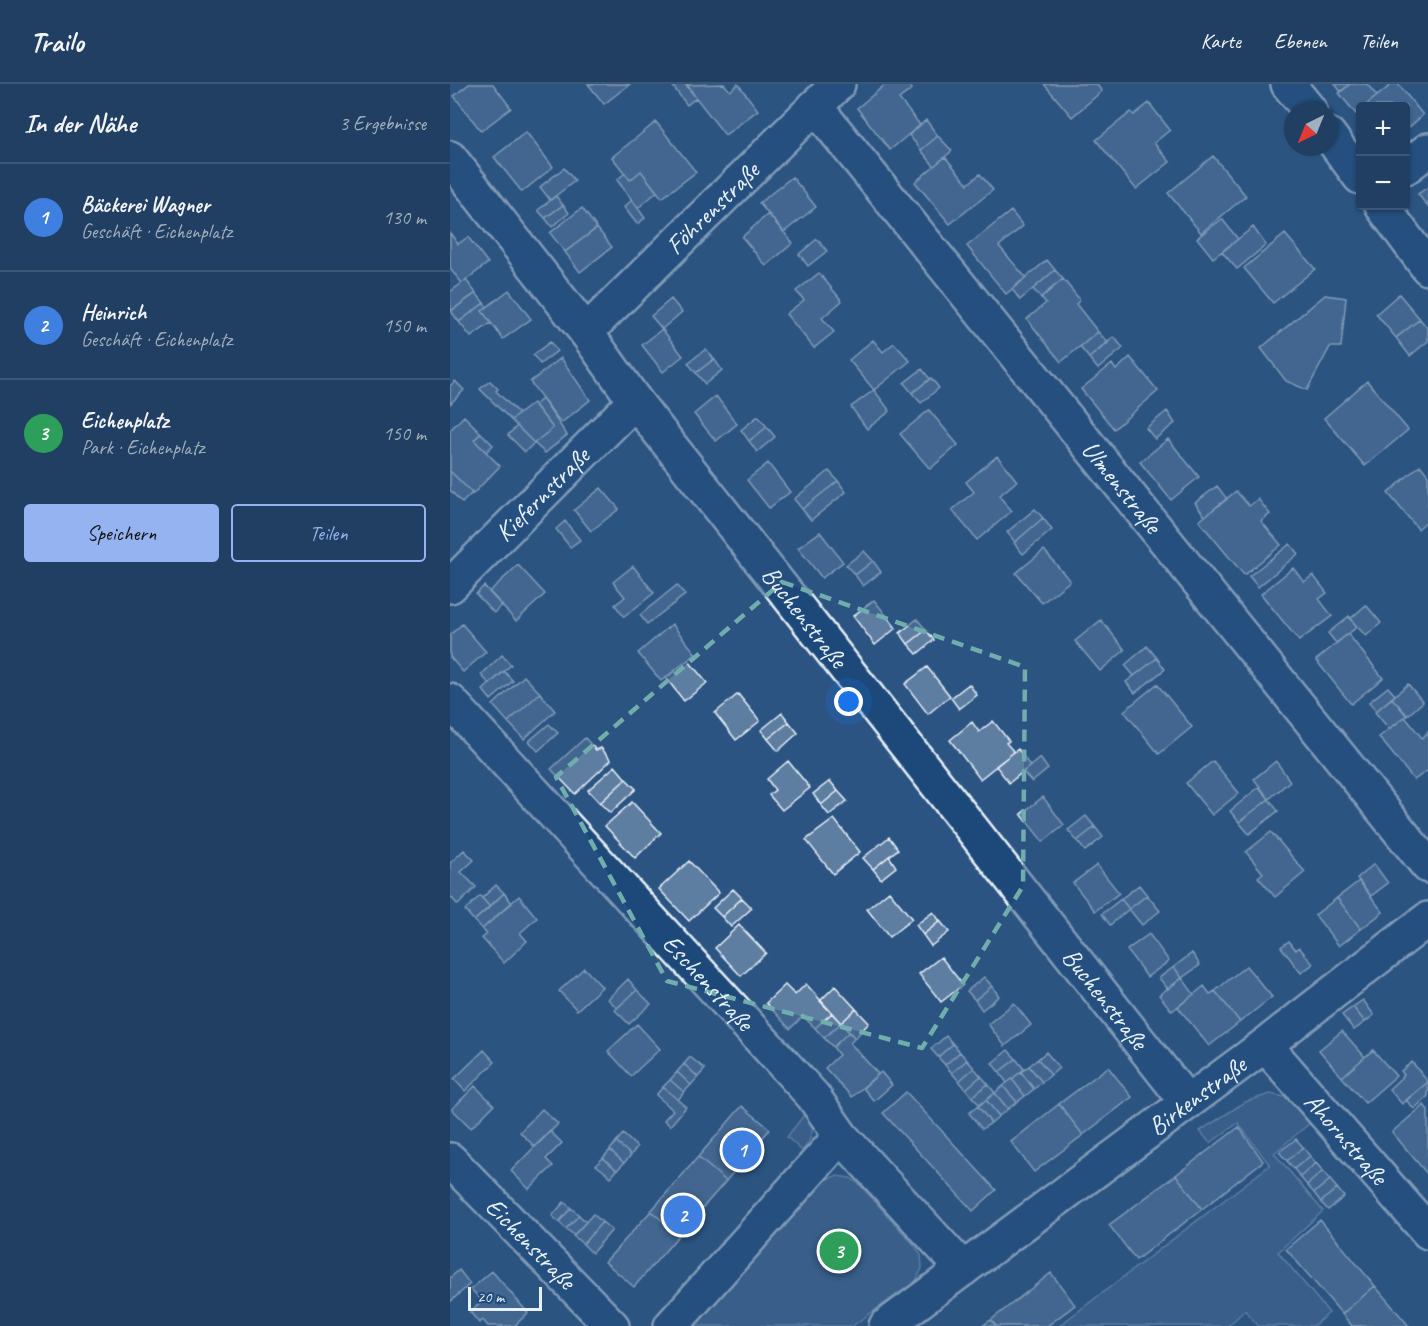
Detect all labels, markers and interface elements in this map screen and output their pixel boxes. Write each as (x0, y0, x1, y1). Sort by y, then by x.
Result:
text: Trailo (30, 24, 84, 59)
text: Karte (1201, 28, 1241, 54)
text: Ebenen (1274, 28, 1327, 54)
text: Teilen (1360, 28, 1398, 54)
north arrow (1284, 102, 1338, 156)
map controls (1356, 102, 1410, 210)
button: + (1356, 102, 1410, 156)
text: In der Nähe (24, 107, 136, 140)
text: 3 Ergebnisse (339, 111, 426, 136)
street label: Föhrenstraße (658, 153, 768, 261)
button: − (1356, 156, 1410, 210)
text: Bäckerei Wagner (81, 191, 210, 219)
text: 1 (39, 205, 48, 230)
text: 130 m (383, 205, 426, 230)
text: Geschäft · Eichenplatz (81, 219, 232, 244)
text: Heinrich (81, 299, 146, 327)
text: 2 (39, 313, 48, 338)
text: 150 m (383, 313, 426, 338)
text: Geschäft · Eichenplatz (81, 327, 232, 352)
text: Eichenplatz (81, 407, 168, 435)
text: 3 (39, 421, 48, 446)
text: 150 m (383, 421, 426, 446)
street label: Ulmenstraße (1075, 433, 1171, 542)
text: Park · Eichenplatz (81, 435, 204, 460)
street label: Kiefernstraße (488, 438, 598, 548)
button: Speichern (24, 504, 219, 562)
button: Teilen (231, 504, 426, 562)
street label: Buchenstraße (755, 559, 857, 676)
your location (834, 687, 863, 716)
street label: Eschenstraße (656, 927, 763, 1039)
street label: Buchenstraße (1055, 941, 1157, 1058)
street label: Birkenstraße (1141, 1047, 1255, 1143)
street label: Ahornstraße (1297, 1086, 1397, 1193)
pin: 1 (722, 1128, 762, 1172)
street label: Eichenstraße (479, 1190, 585, 1298)
pin: 2 (664, 1192, 702, 1238)
pin: 3 (820, 1228, 858, 1274)
scale bar (468, 1284, 542, 1312)
text: 20 m (477, 1287, 504, 1307)

